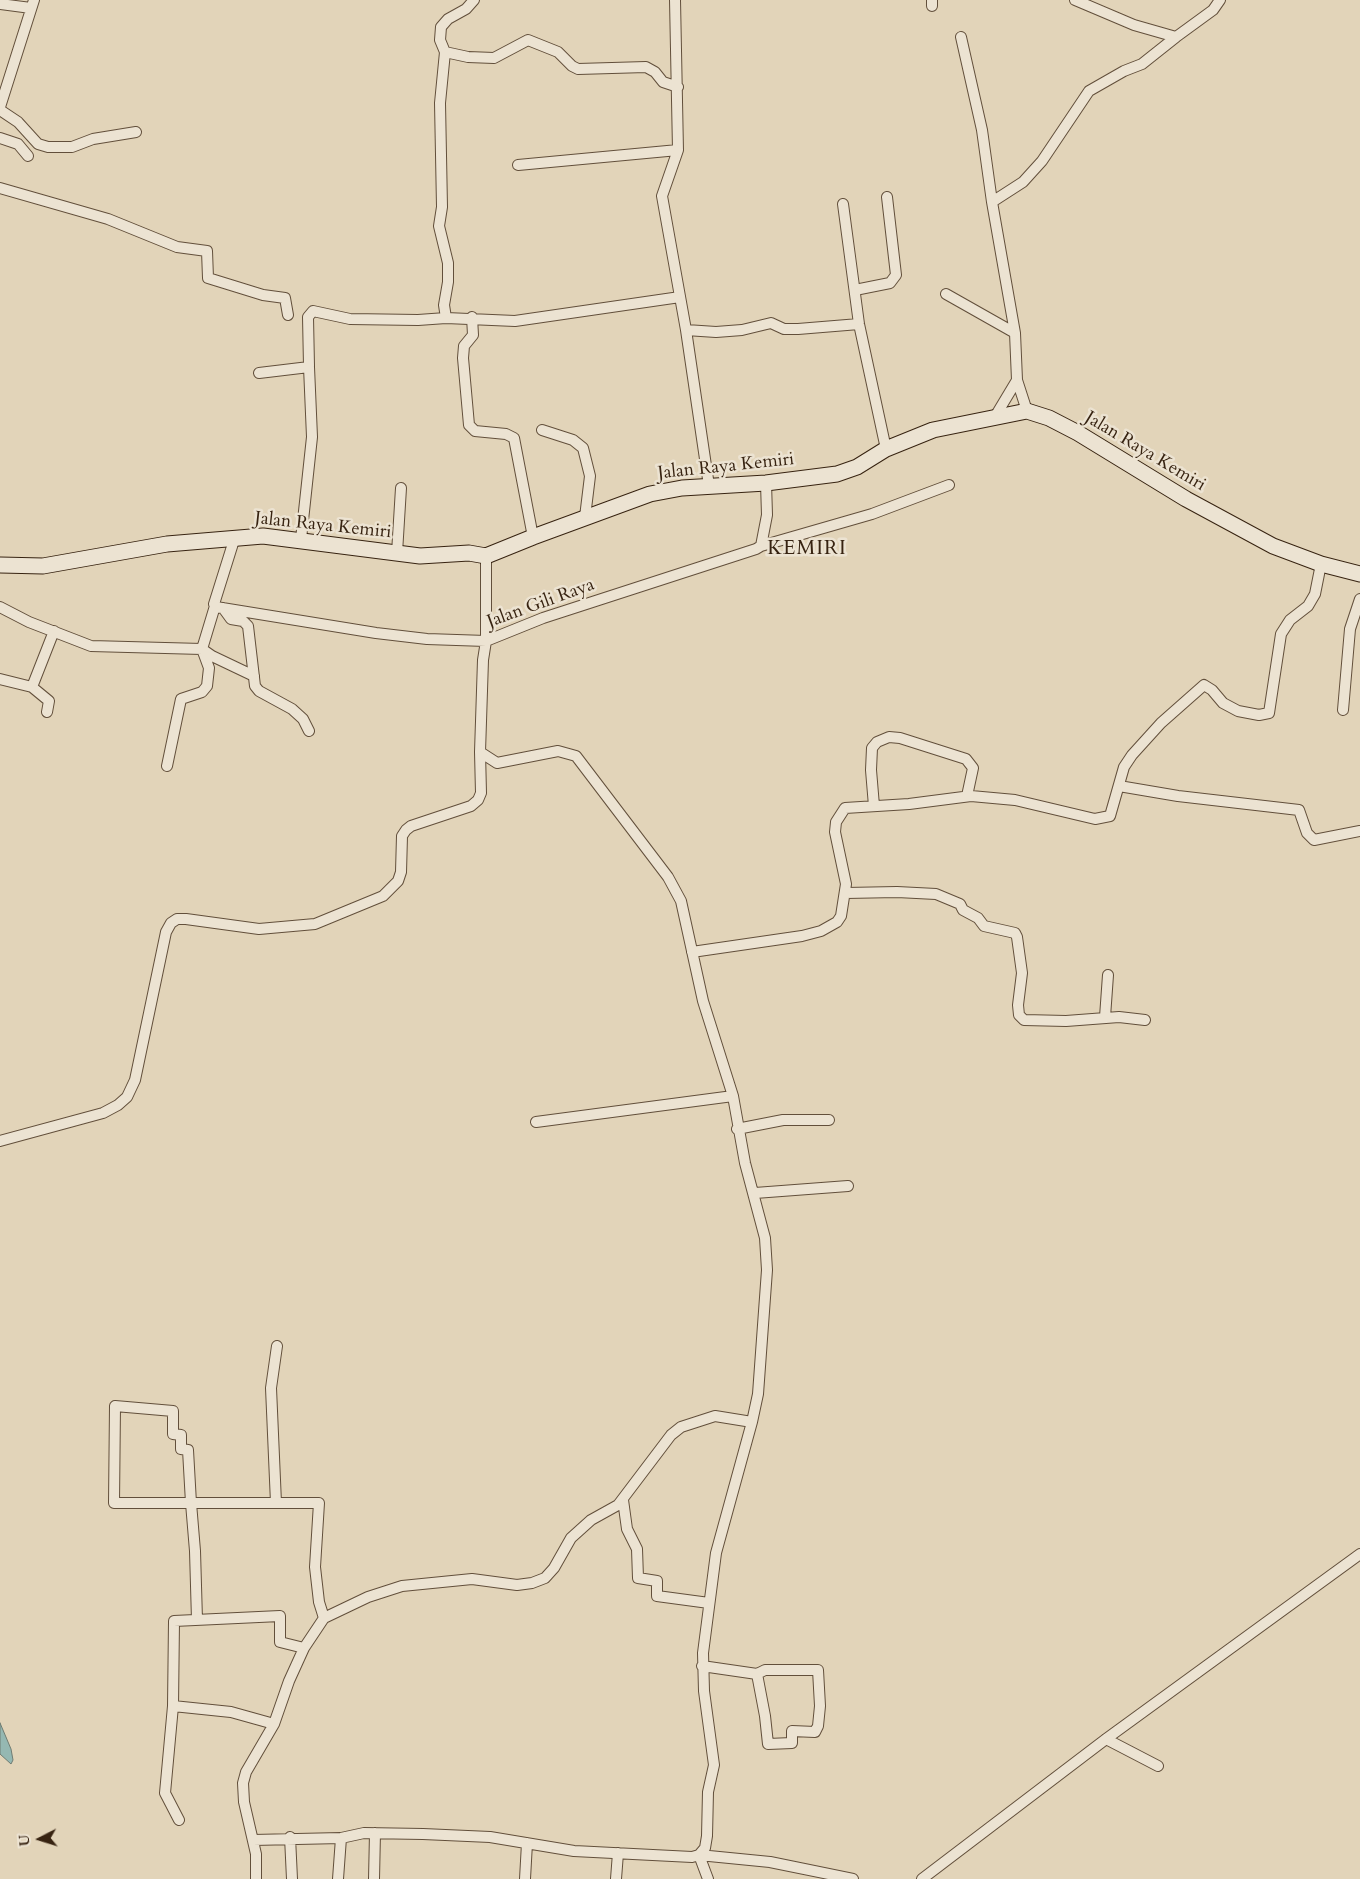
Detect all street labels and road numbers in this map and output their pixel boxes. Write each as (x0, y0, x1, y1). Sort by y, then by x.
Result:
street label: Jalan Raya Kemiri (1081, 407, 1209, 497)
street label: Jalan Raya Kemiri (657, 449, 795, 485)
street label: Jalan Raya Kemiri (254, 508, 392, 544)
street label: Jalan Gili Raya (484, 575, 598, 633)

